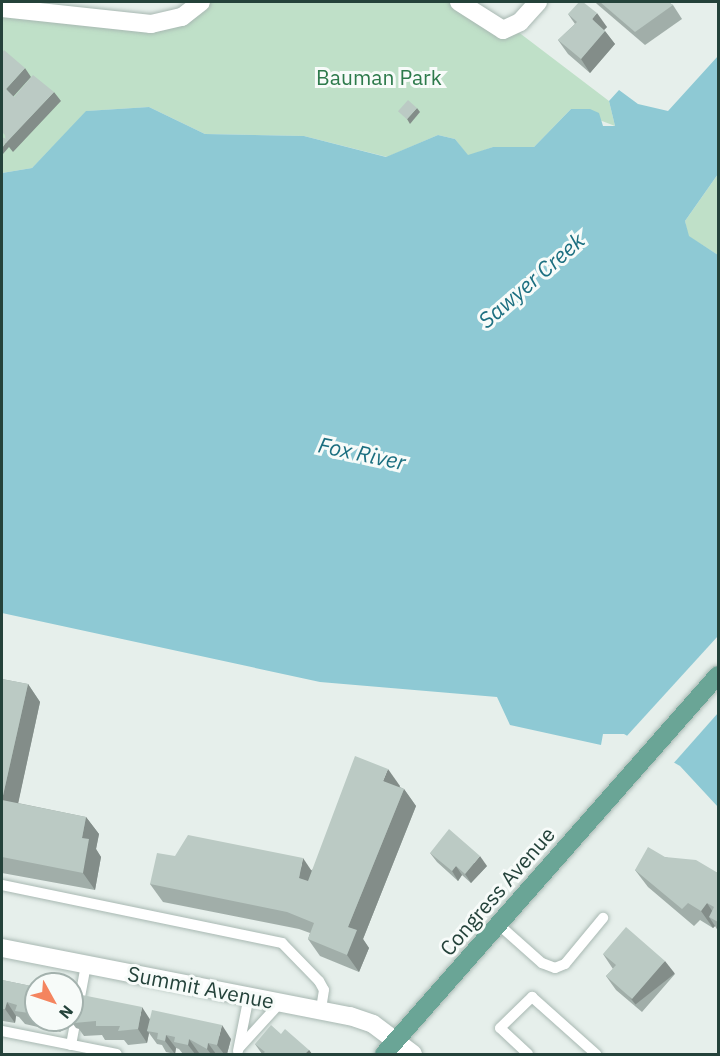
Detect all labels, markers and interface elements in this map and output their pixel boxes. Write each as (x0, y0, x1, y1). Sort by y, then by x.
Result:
park label: Bauman Park (316, 64, 442, 90)
water label: Sawyer Creek (473, 227, 589, 333)
water label: Fox River (316, 431, 408, 475)
street label: Congress Avenue (434, 821, 560, 961)
street label: Summit Avenue (126, 960, 276, 1014)
north arrow (24, 972, 84, 1032)
text: N (55, 1001, 78, 1023)

